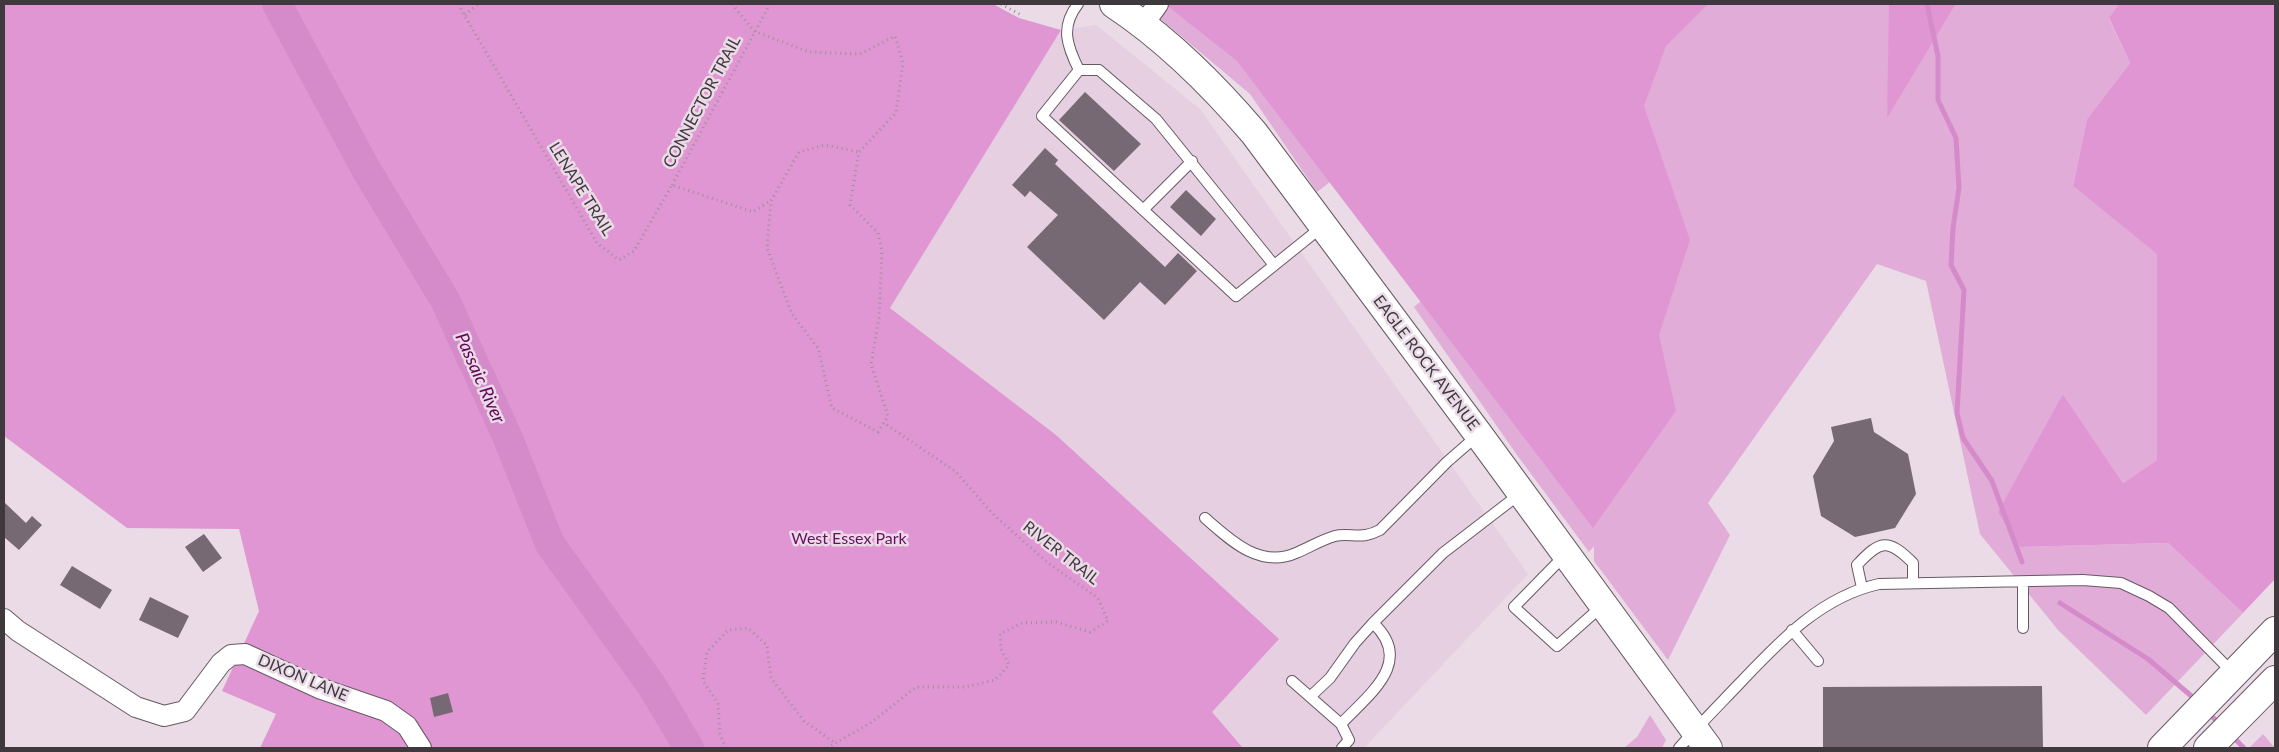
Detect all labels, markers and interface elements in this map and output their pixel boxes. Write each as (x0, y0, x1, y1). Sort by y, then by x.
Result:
street label: CONNECTOR TRAIL (659, 33, 745, 171)
street label: LENAPE TRAIL (545, 139, 617, 239)
street label: EAGLE ROCK AVENUE (1369, 292, 1483, 434)
water label: Passaic River (451, 330, 509, 426)
street label: RIVER TRAIL (1019, 517, 1103, 589)
park label: West Essex Park (791, 529, 907, 549)
street label: DIXON LANE (255, 650, 351, 706)

